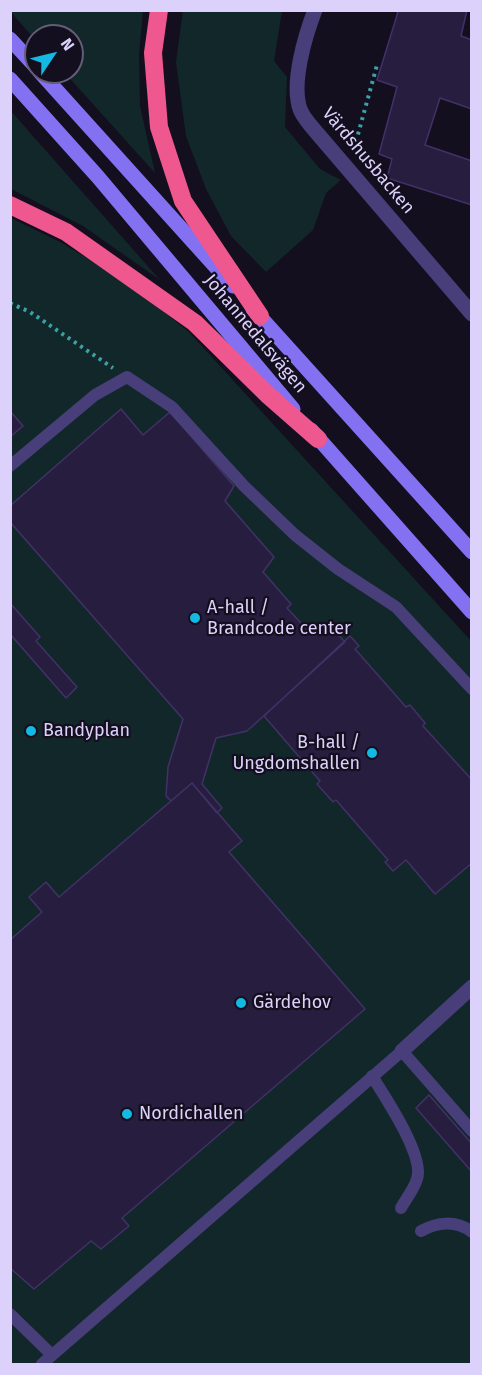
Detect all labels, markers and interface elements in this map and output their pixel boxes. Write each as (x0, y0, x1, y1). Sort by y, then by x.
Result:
north arrow (24, 24, 84, 84)
text: N (57, 35, 78, 54)
street label: Värdshusbacken (317, 103, 419, 219)
street label: Johannedalsvägen (199, 270, 311, 398)
place label: A-hall / Brandcode center (207, 597, 351, 640)
marker: A-hall / Brandcode center (188, 611, 202, 625)
place label: Bandyplan (43, 720, 130, 742)
marker: Bandyplan (24, 724, 38, 738)
place label: B-hall / Ungdomshallen (232, 732, 360, 774)
marker: B-hall / Ungdomshallen (365, 746, 379, 760)
place label: Gärdehov (253, 992, 331, 1014)
marker: Gärdehov (234, 996, 248, 1010)
place label: Nordichallen (139, 1103, 244, 1125)
marker: Nordichallen (120, 1107, 134, 1121)

